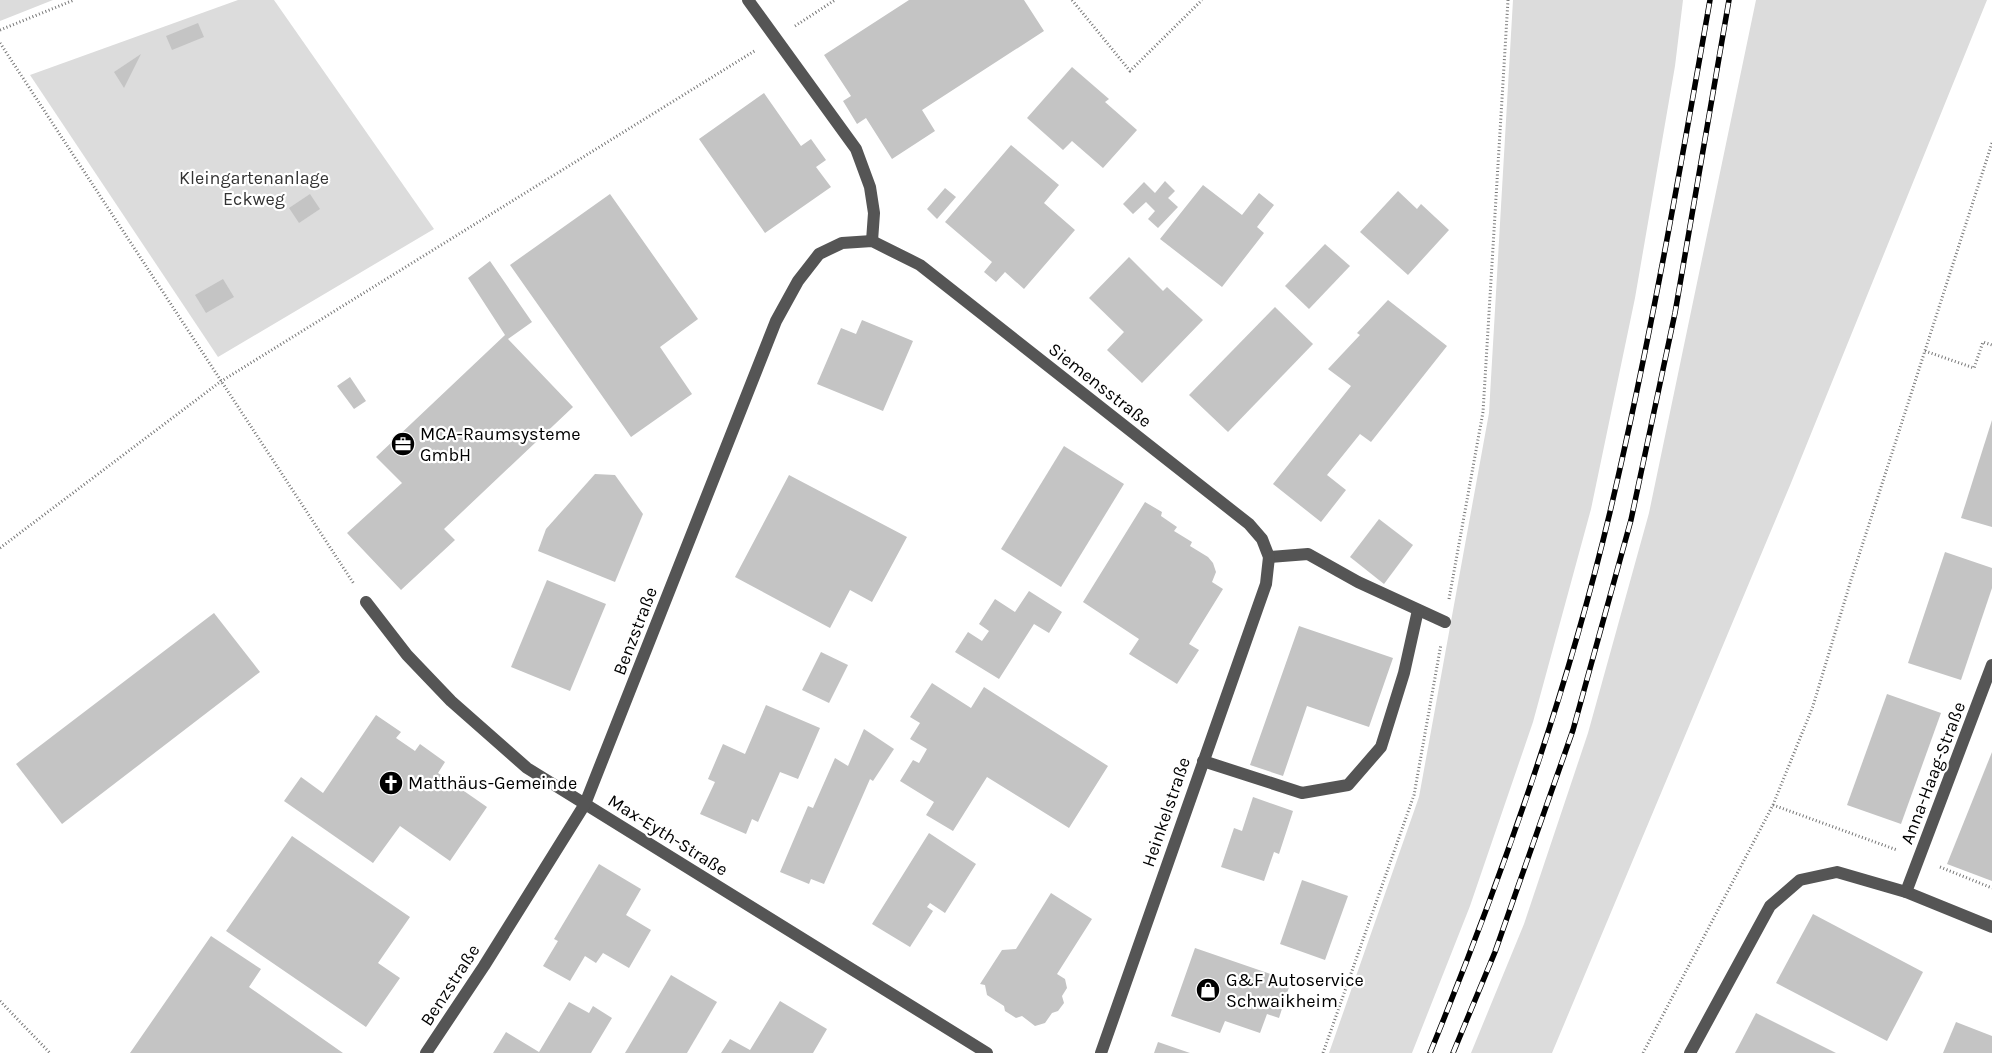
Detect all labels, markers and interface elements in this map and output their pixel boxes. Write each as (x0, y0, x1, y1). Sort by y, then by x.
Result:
park label: Kleingartenanlage Eckweg (179, 167, 329, 210)
street label: Siemensstraße (1044, 338, 1156, 432)
place label: MCA-Raumsysteme GmbH (420, 423, 581, 466)
office icon: MCA-Raumsysteme GmbH (390, 431, 416, 457)
street label: Benzstraße (608, 584, 662, 678)
street label: Anna-Haag-Straße (1896, 699, 1970, 847)
street label: Heinkelstraße (1137, 754, 1195, 870)
church icon: Matthäus-Gemeinde (378, 770, 404, 796)
place label: Matthäus-Gemeinde (408, 772, 577, 794)
street label: Max-Eyth-Straße (604, 789, 732, 881)
street label: Benzstraße (416, 940, 484, 1030)
place label: G&F Autoservice Schwaikheim (1226, 969, 1364, 1012)
shop icon: G&F Autoservice Schwaikheim (1195, 977, 1221, 1003)

